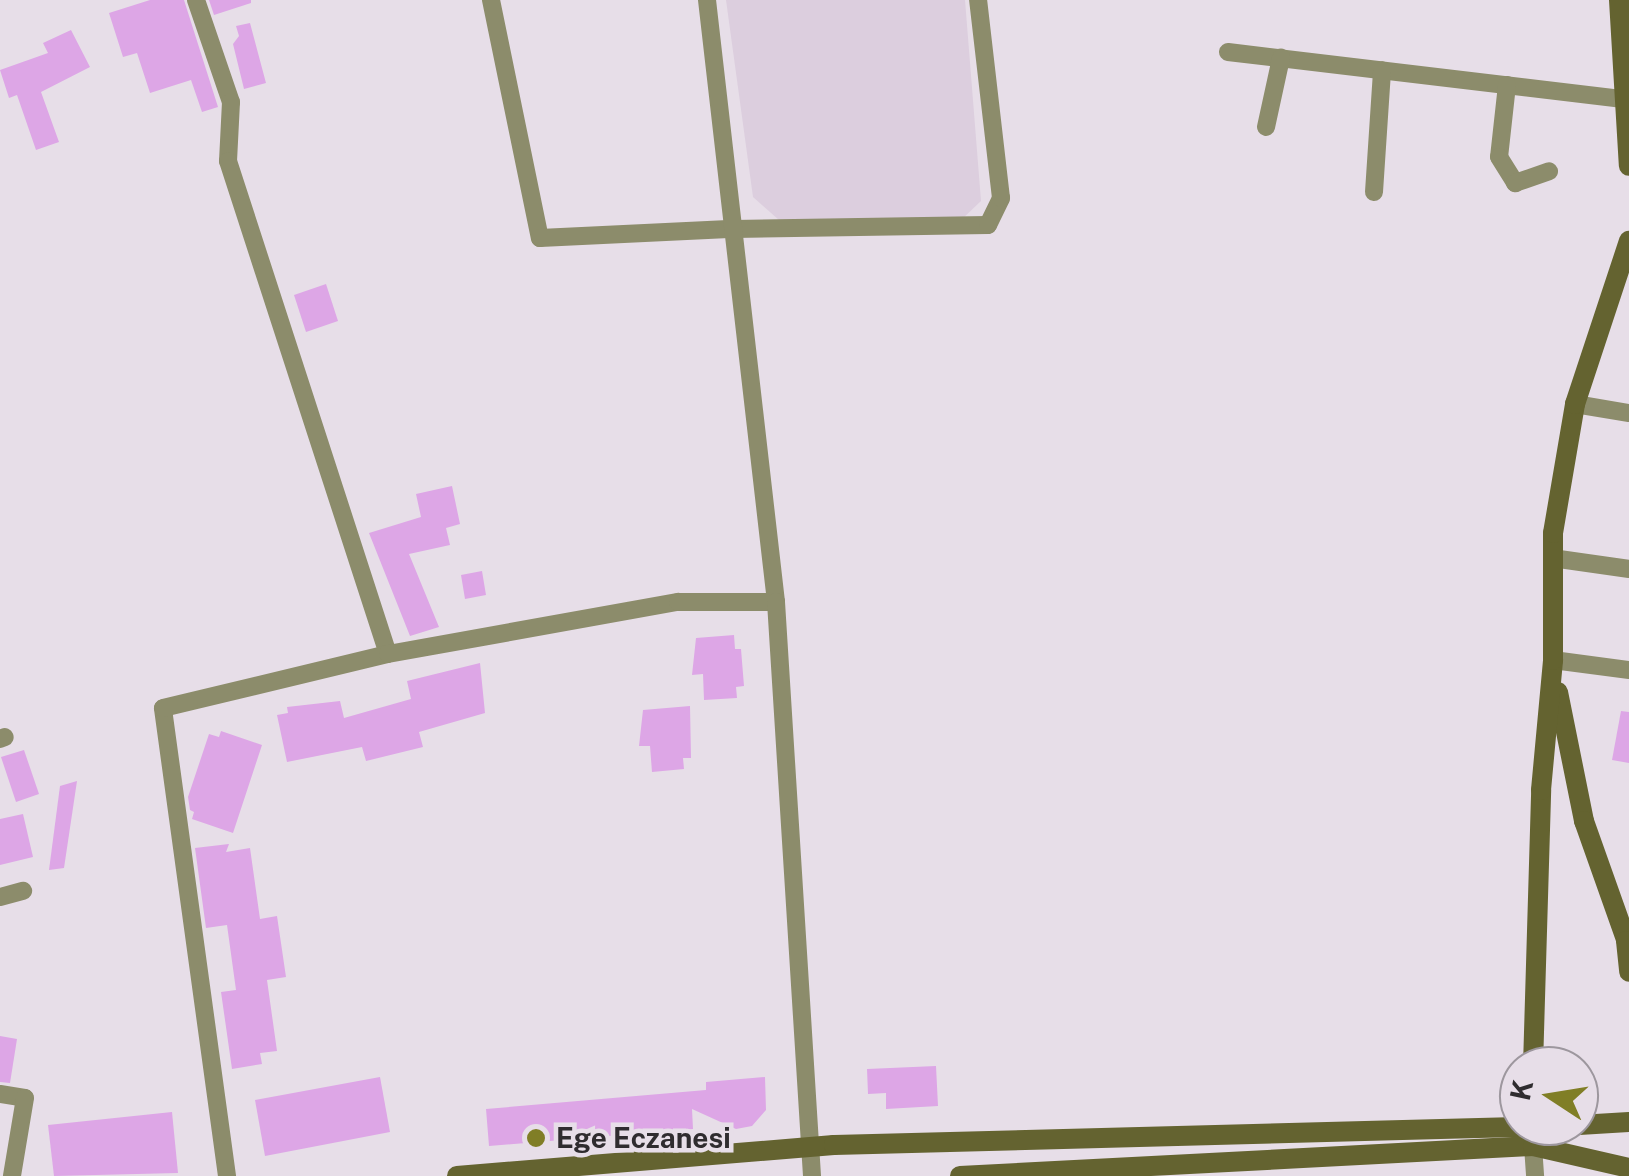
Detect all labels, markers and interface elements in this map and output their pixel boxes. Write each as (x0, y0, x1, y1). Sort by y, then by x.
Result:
north arrow (1499, 1046, 1599, 1146)
text: K (1503, 1077, 1539, 1103)
place label: Ege Eczanesi (556, 1121, 731, 1155)
marker: Ege Eczanesi (525, 1127, 547, 1149)

